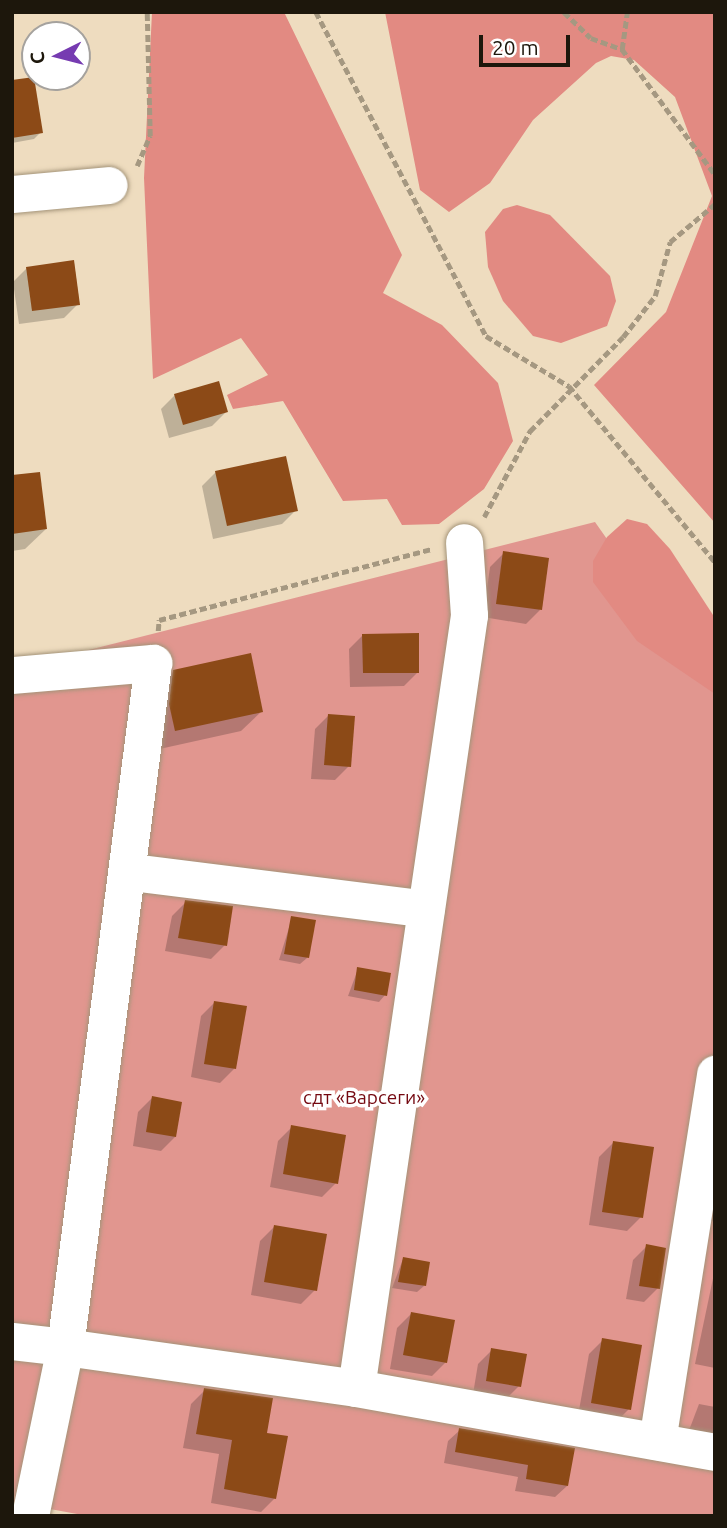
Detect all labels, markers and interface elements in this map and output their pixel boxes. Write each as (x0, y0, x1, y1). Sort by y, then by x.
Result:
north arrow (21, 21, 91, 91)
scale bar (482, 21, 573, 65)
text: 20 m (492, 35, 539, 59)
text: С (26, 51, 49, 65)
park label: сдт «Варсеги» (303, 1087, 425, 1109)

